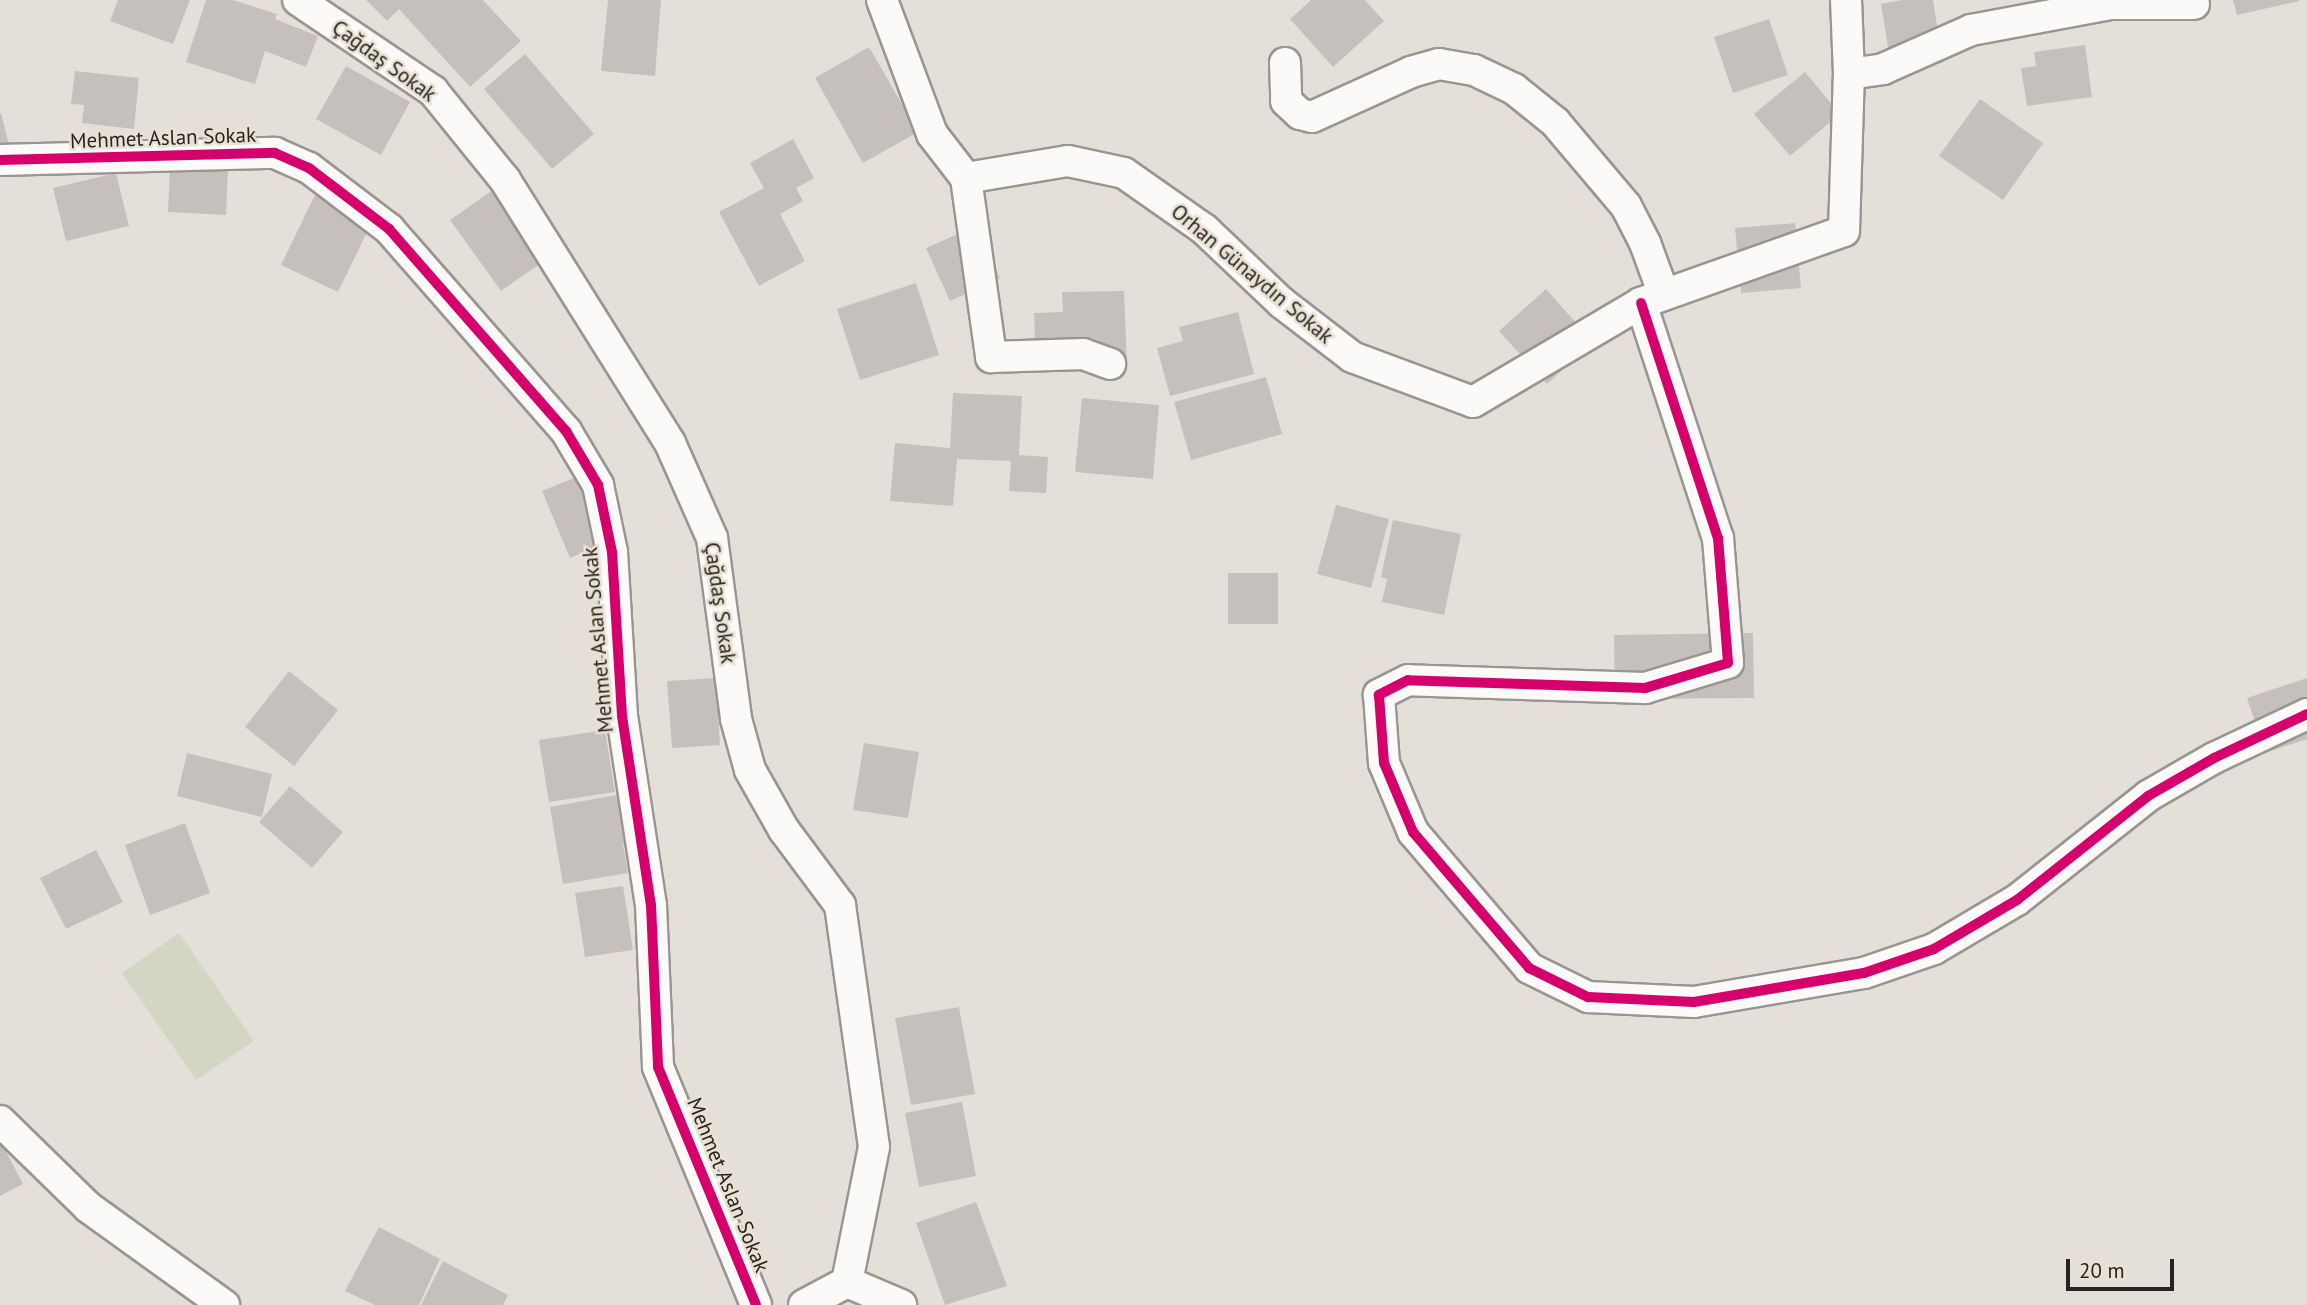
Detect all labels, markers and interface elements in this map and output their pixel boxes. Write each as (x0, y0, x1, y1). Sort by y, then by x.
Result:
street label: Çağdaş Sokak (327, 15, 441, 107)
street label: Mehmet Aslan Sokak (69, 122, 257, 154)
street label: Orhan Günaydın Sokak (1166, 199, 1338, 349)
street label: Çağdaş Sokak (699, 541, 741, 665)
street label: Mehmet Aslan Sokak (577, 546, 619, 734)
street label: Mehmet Aslan Sokak (681, 1094, 775, 1276)
scale bar (2069, 1246, 2178, 1290)
text: 20 m (2079, 1257, 2125, 1284)

